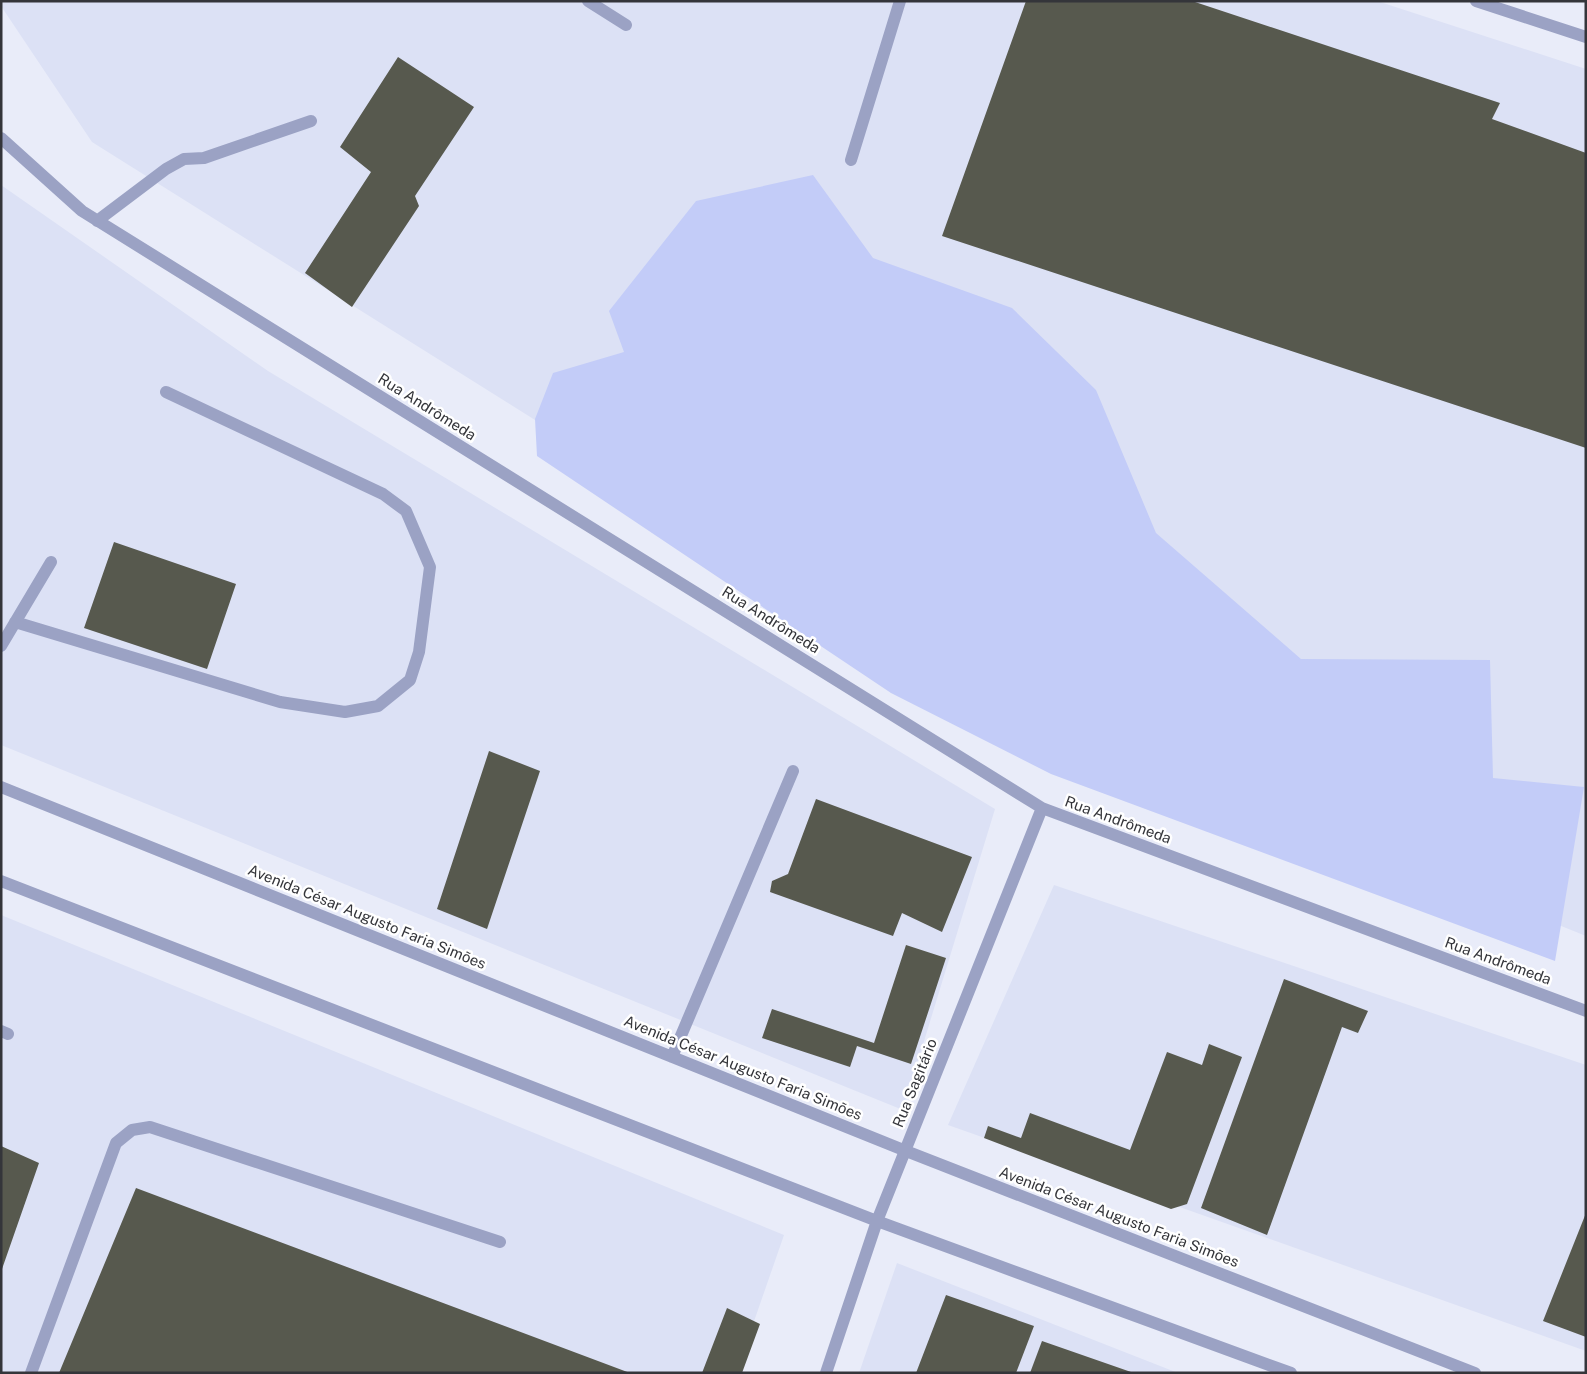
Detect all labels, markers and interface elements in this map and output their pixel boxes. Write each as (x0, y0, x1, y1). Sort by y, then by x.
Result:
street label: Rua Andrômeda (375, 370, 479, 443)
street label: Rua Andrômeda (719, 583, 823, 656)
street label: Rua Andrômeda (1063, 792, 1174, 847)
street label: Avenida César Augusto Faria Simões (246, 861, 489, 972)
street label: Rua Andrômeda (1443, 933, 1554, 988)
street label: Avenida César Augusto Faria Simões (622, 1012, 865, 1123)
street label: Rua Sagitário (889, 1036, 940, 1130)
street label: Avenida César Augusto Faria Simões (997, 1163, 1241, 1270)

